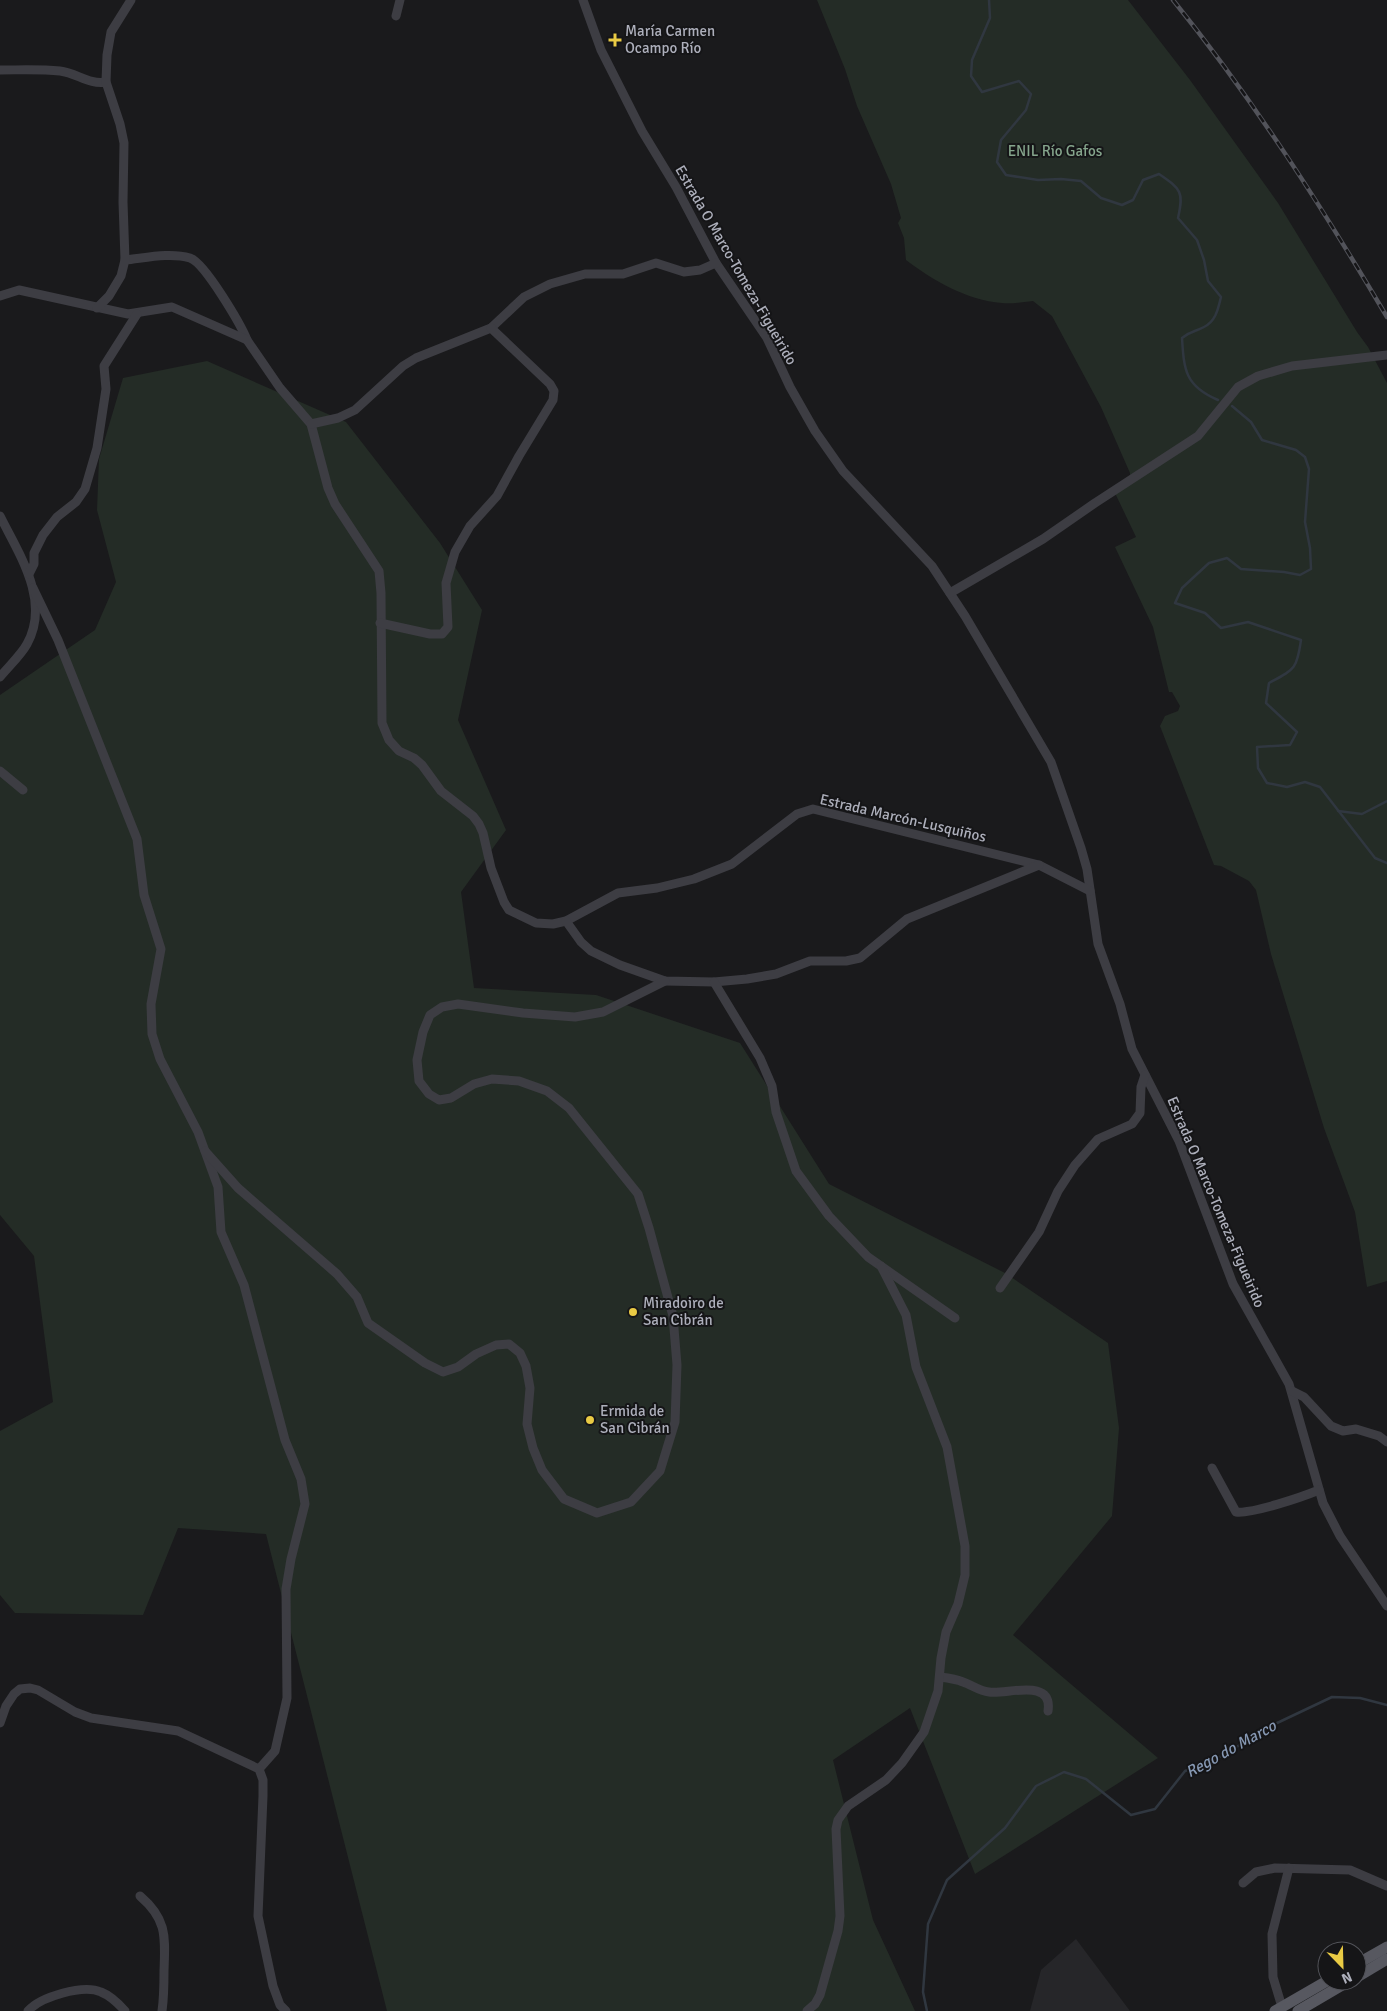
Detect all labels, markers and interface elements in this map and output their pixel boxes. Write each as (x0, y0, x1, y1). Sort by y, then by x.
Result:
place label: María Carmen Ocampo Río (625, 22, 715, 57)
marker: María Carmen Ocampo Río (609, 34, 621, 46)
park label: ENIL Río Gafos (1008, 142, 1103, 160)
street label: Estrada O Marco-Tomeza-Figueirido (671, 162, 801, 368)
street label: Estrada Marcón-Lusquiños (818, 790, 988, 846)
street label: Estrada O Marco-Tomeza-Figueirido (1163, 1094, 1269, 1310)
place label: Miradoiro de San Cibrán (643, 1294, 724, 1329)
marker: Miradoiro de San Cibrán (627, 1306, 639, 1318)
place label: Ermida de San Cibrán (600, 1402, 670, 1437)
marker: Ermida de San Cibrán (584, 1414, 596, 1426)
water label: Rego do Marco (1182, 1716, 1280, 1782)
north arrow (1317, 1941, 1367, 1991)
text: N (1339, 1968, 1355, 1987)

